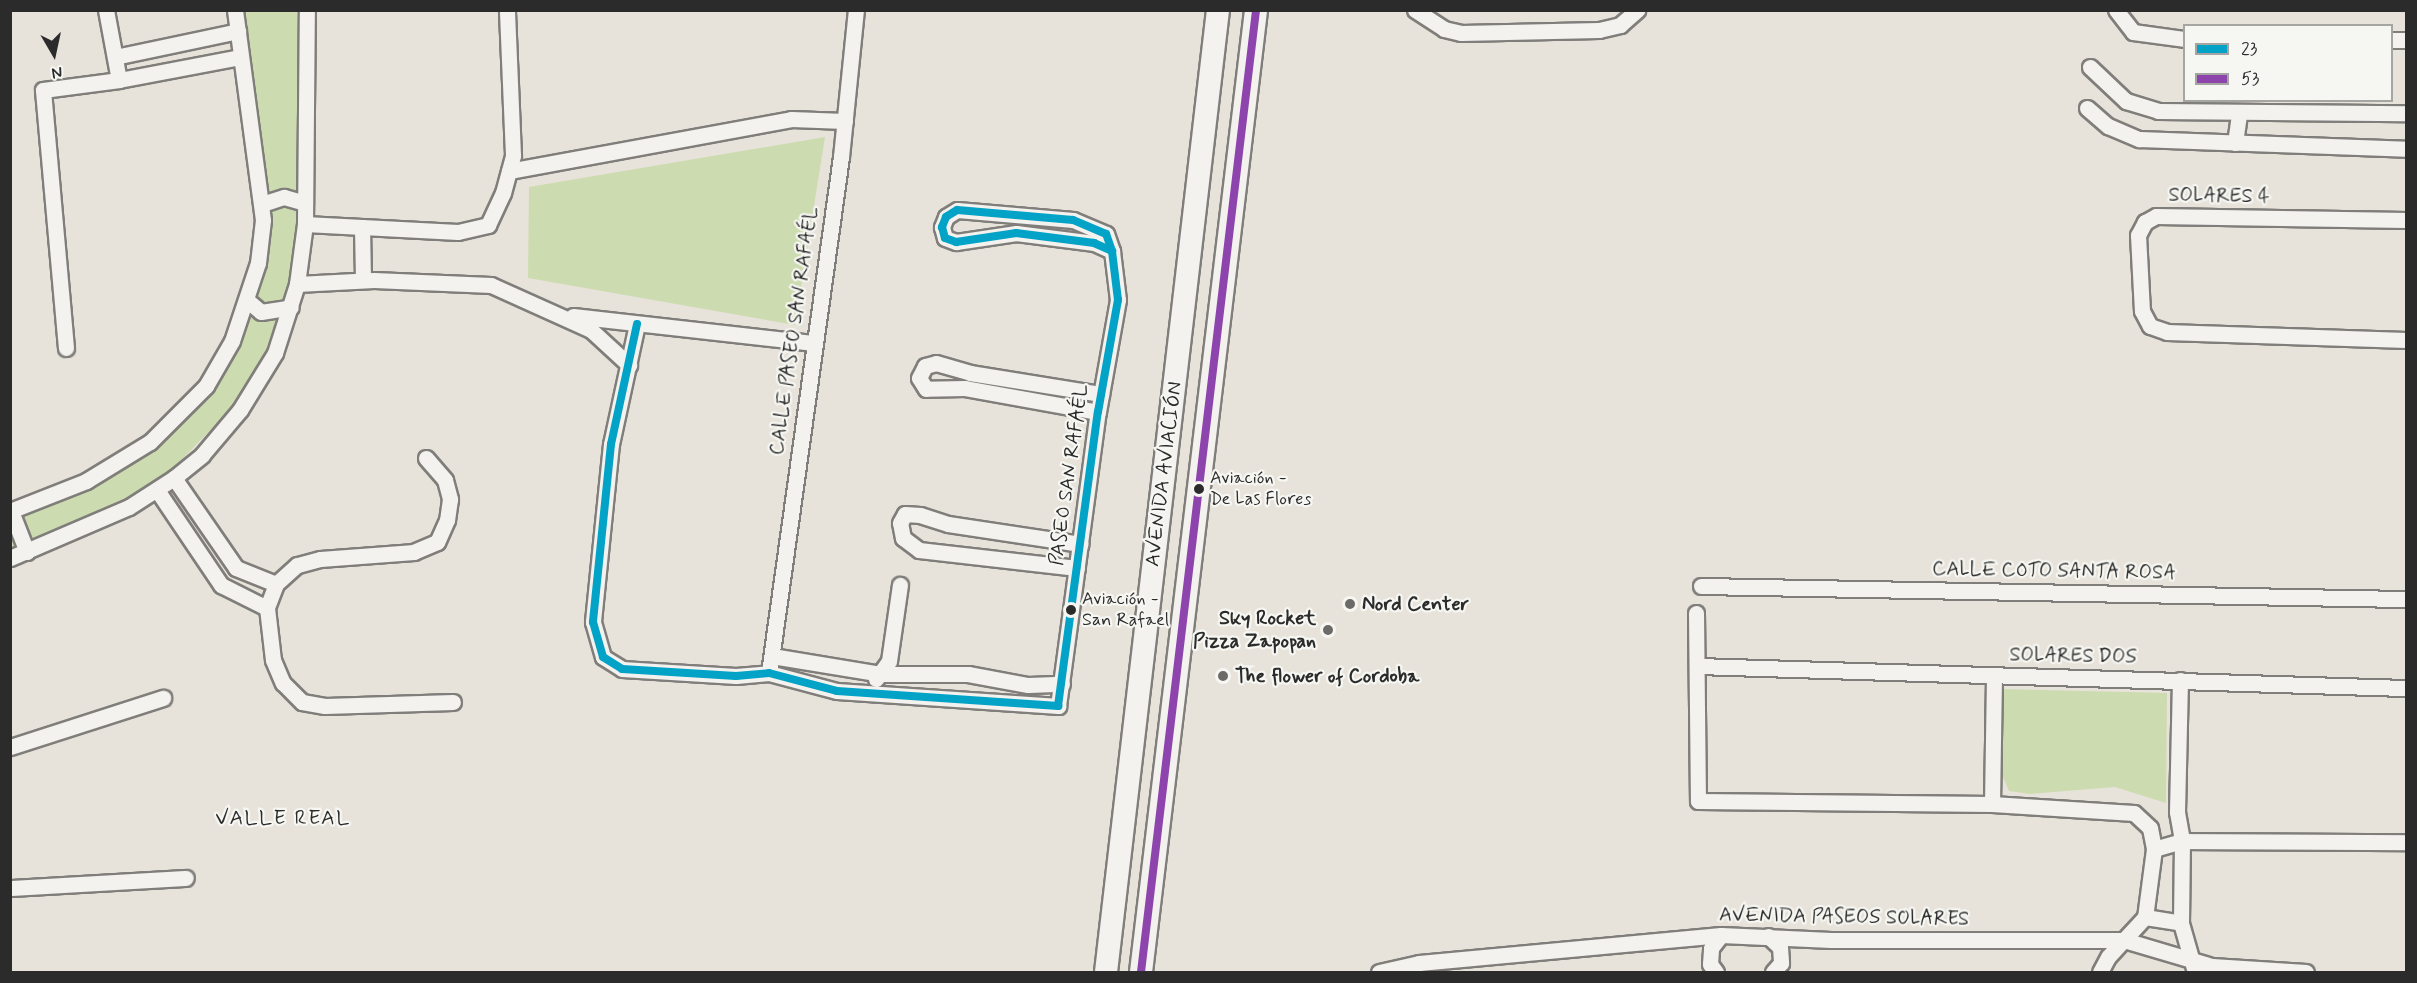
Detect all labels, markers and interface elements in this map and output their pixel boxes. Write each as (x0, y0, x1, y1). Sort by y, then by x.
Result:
north arrow (24, 24, 84, 84)
legend (2183, 24, 2393, 102)
text: 23 (2241, 37, 2257, 61)
text: N (50, 61, 64, 83)
text: 53 (2241, 67, 2259, 91)
street label: SOLARES 4 (2168, 183, 2270, 209)
street label: CALLE PASEO SAN RAFAÉL (765, 205, 823, 457)
street label: AVENIDA AVIACIÓN (1140, 378, 1188, 570)
street label: PASEO SAN RAFAÉL (1044, 383, 1094, 567)
place label: Aviación - De Las Flores (1210, 468, 1315, 510)
marker: Aviación - De Las Flores (1193, 483, 1205, 495)
street label: CALLE COTO SANTA ROSA (1933, 557, 2175, 585)
place label: Aviación - San Rafael (1082, 589, 1165, 632)
place label: Nord Center (1362, 592, 1469, 616)
marker: Nord Center (1343, 597, 1357, 611)
marker: Aviación - San Rafael (1065, 604, 1077, 616)
place label: Sky Rocket Pizza Zapopan (1193, 606, 1316, 653)
marker: Sky Rocket Pizza Zapopan (1321, 623, 1335, 637)
street label: SOLARES DOS (2009, 643, 2137, 669)
place label: The flower of Cordoba (1235, 664, 1421, 688)
marker: The flower of Cordoba (1216, 669, 1230, 683)
district label: VALLE REAL (216, 805, 350, 831)
street label: AVENIDA PASEOS SOLARES (1717, 903, 1971, 931)

